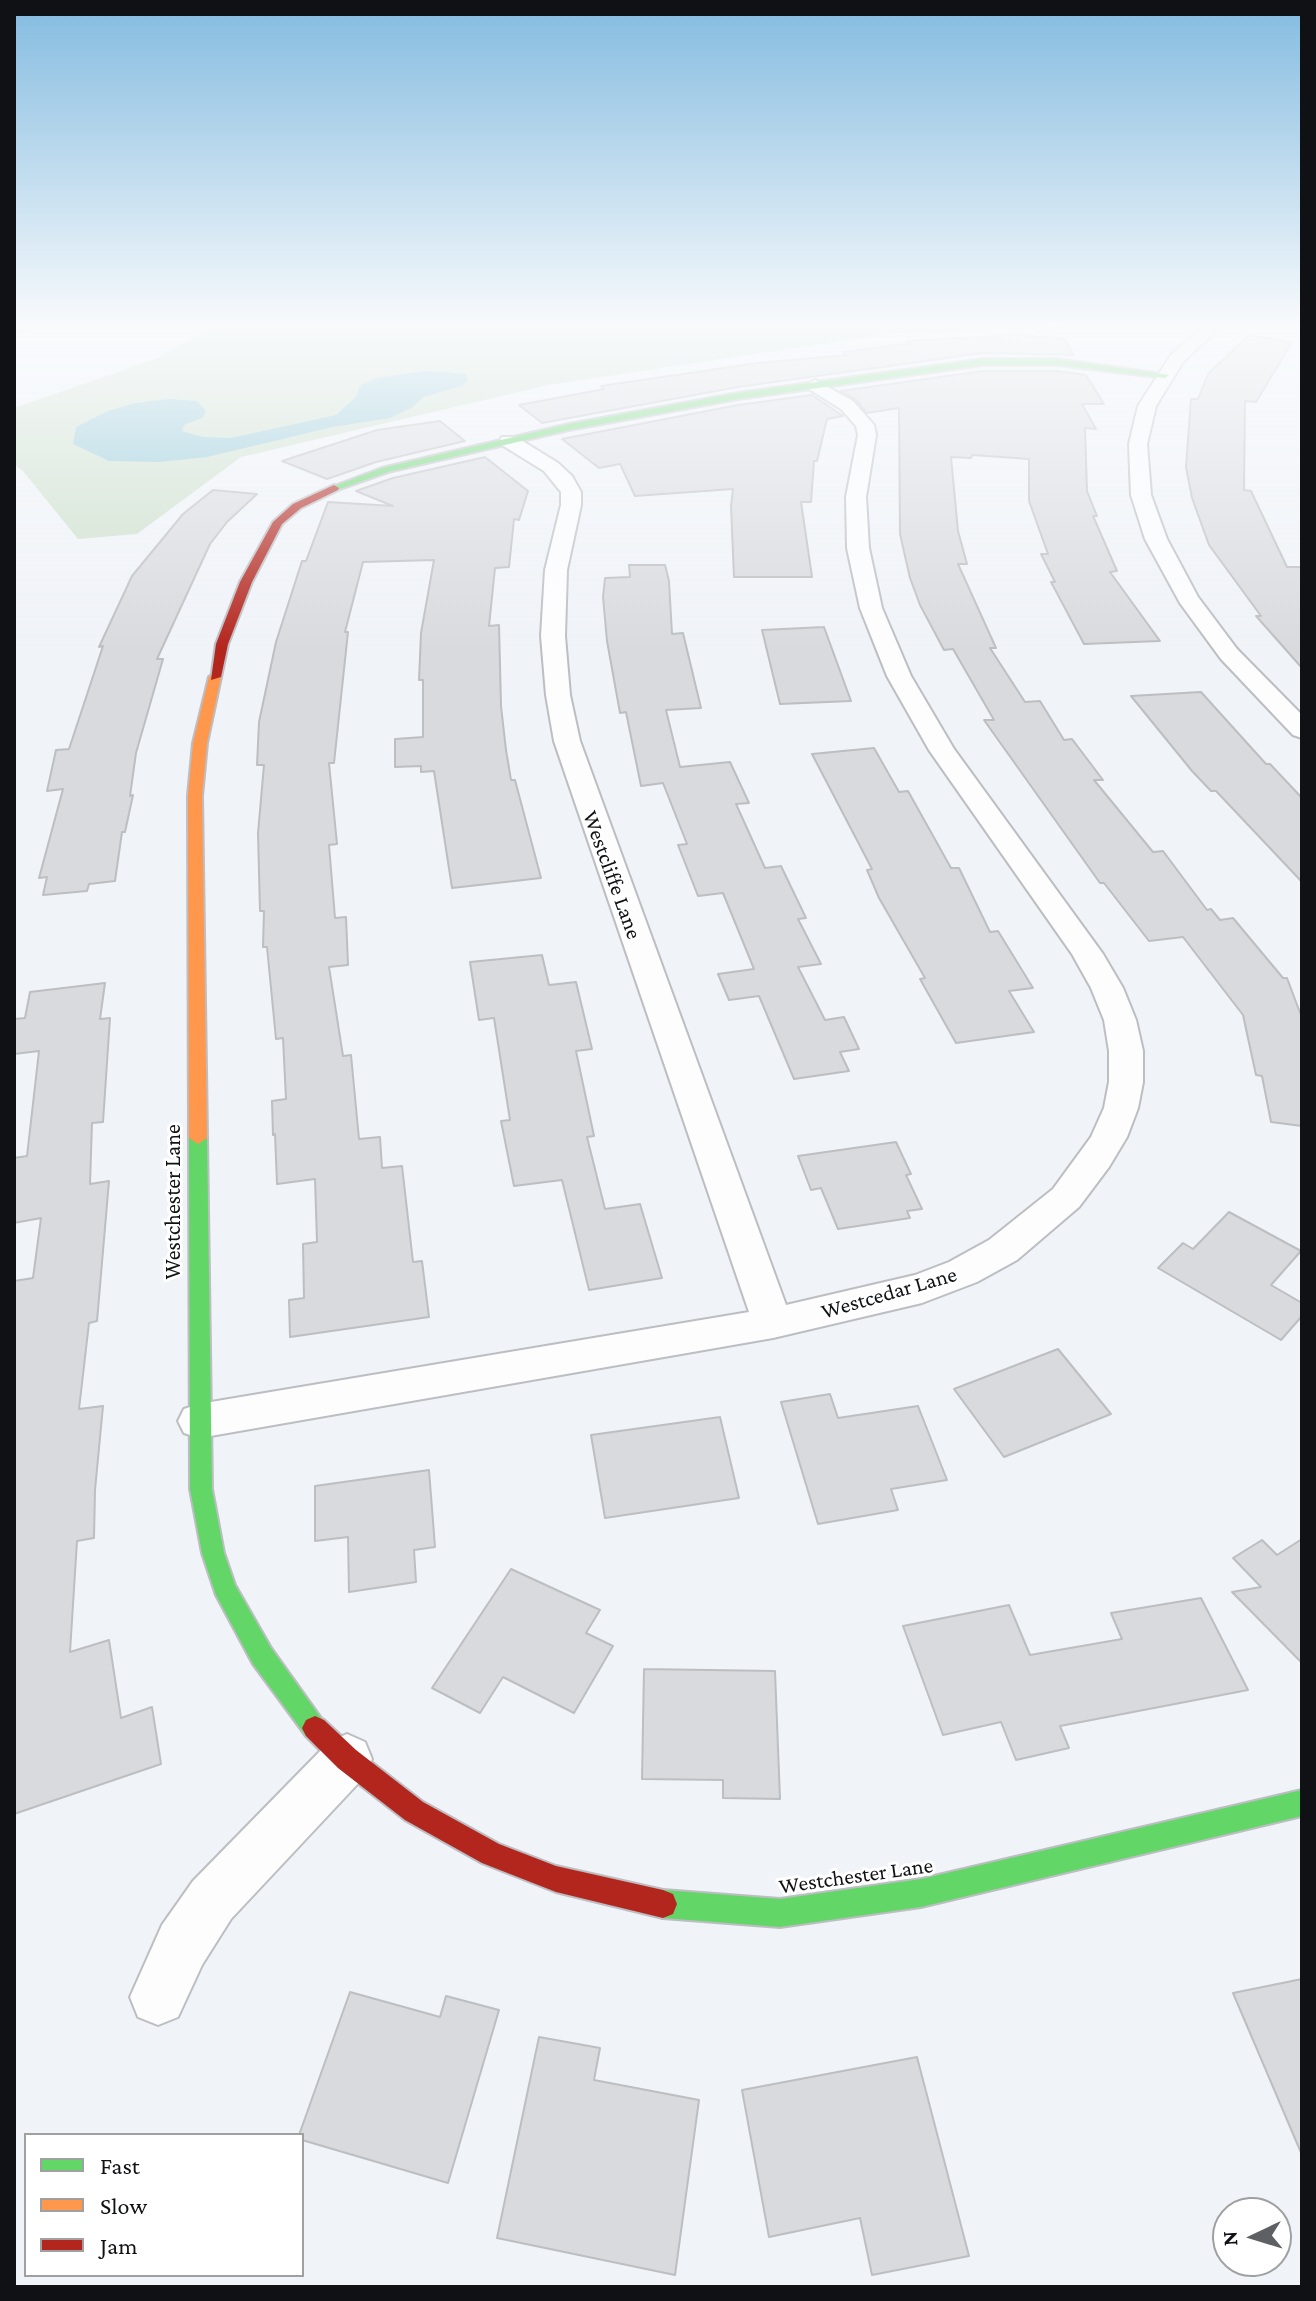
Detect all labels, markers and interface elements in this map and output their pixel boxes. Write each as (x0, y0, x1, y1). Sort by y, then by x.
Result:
street label: Westcliffe Lane (577, 807, 647, 943)
street label: Westchester Lane (160, 1124, 186, 1280)
street label: Westcedar Lane (818, 1261, 960, 1325)
street label: Westchester Lane (777, 1852, 935, 1900)
legend (24, 2133, 304, 2277)
text: Fast (100, 2152, 140, 2179)
text: Slow (100, 2192, 147, 2219)
north arrow (1212, 2197, 1292, 2277)
text: N (1217, 2230, 1243, 2247)
text: Jam (100, 2232, 138, 2259)

